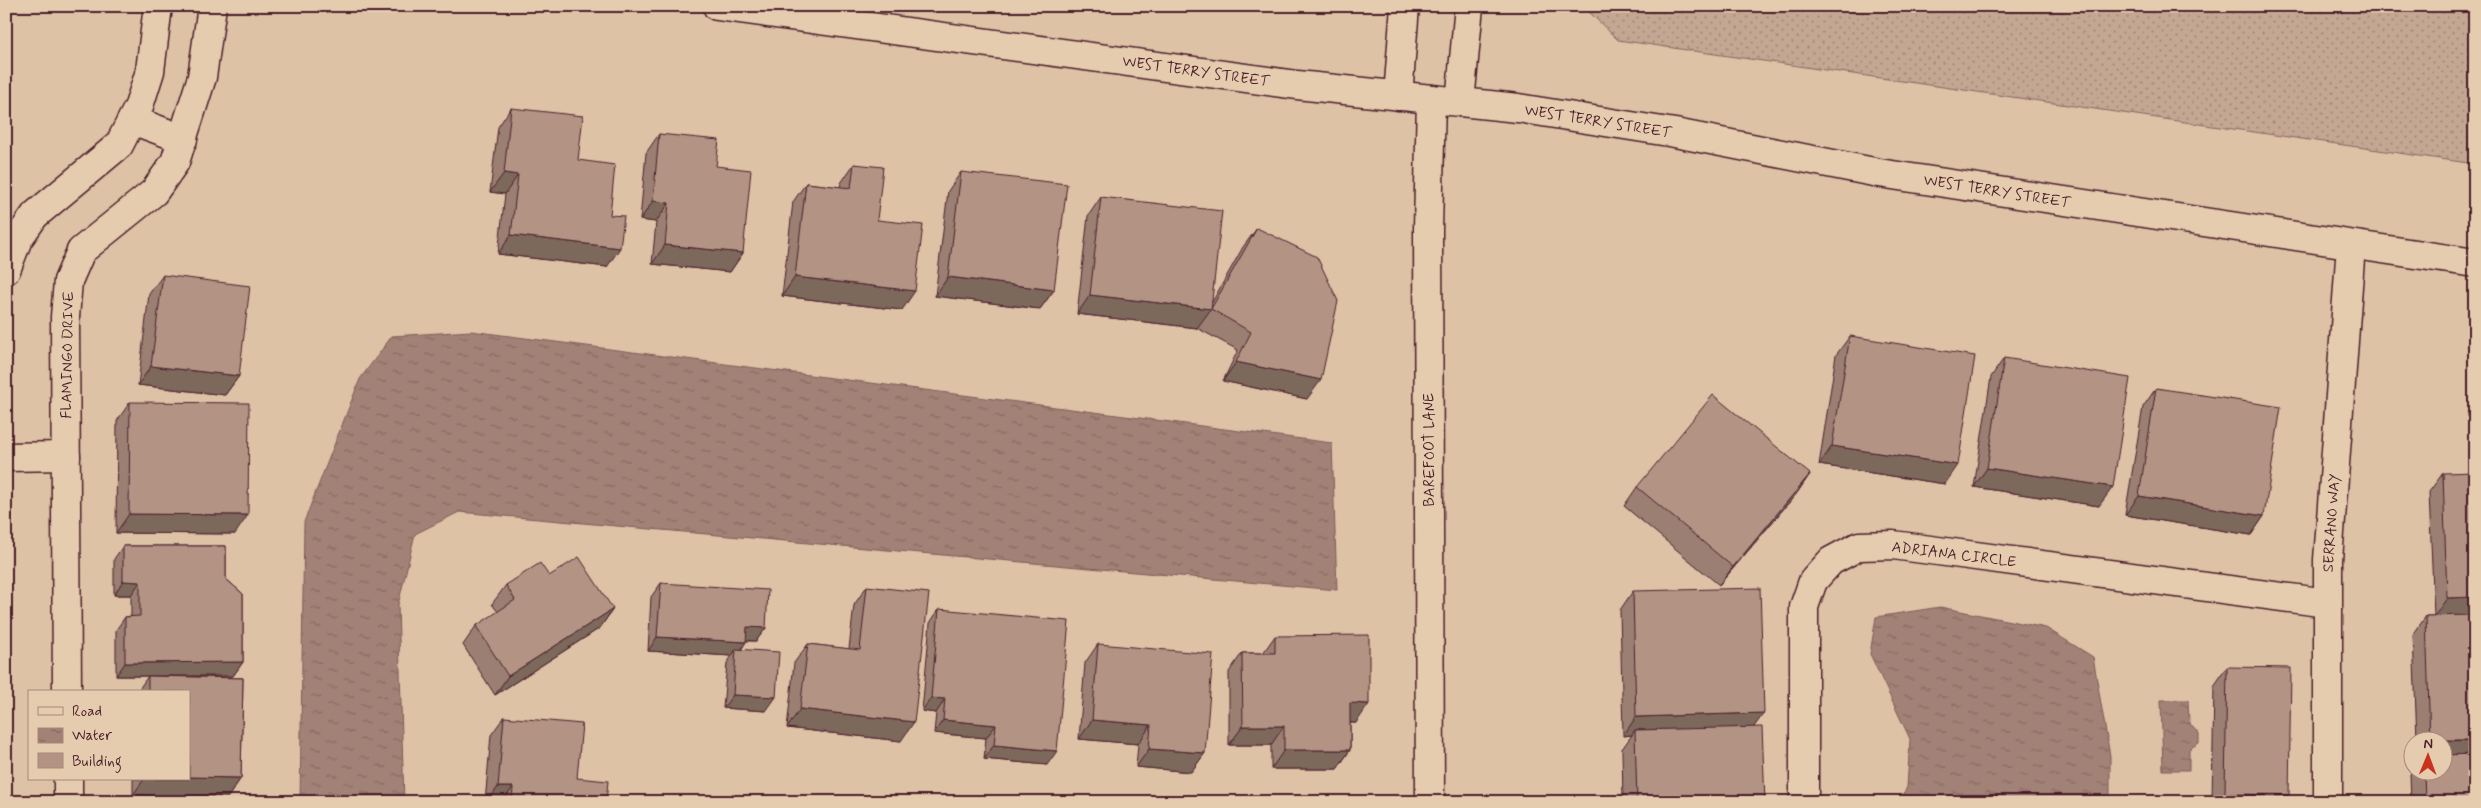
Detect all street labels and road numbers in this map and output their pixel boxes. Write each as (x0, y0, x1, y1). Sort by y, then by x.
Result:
street label: WEST TERRY STREET (1121, 52, 1272, 92)
street label: WEST TERRY STREET (1523, 100, 1674, 144)
street label: WEST TERRY STREET (1922, 170, 2073, 214)
street label: FLAMINGO DRIVE (57, 291, 79, 419)
street label: BAREFOOT LANE (1420, 393, 1440, 507)
street label: SERRANO WAY (2319, 473, 2345, 573)
street label: ADRIANA CIRCLE (1891, 537, 2018, 573)

